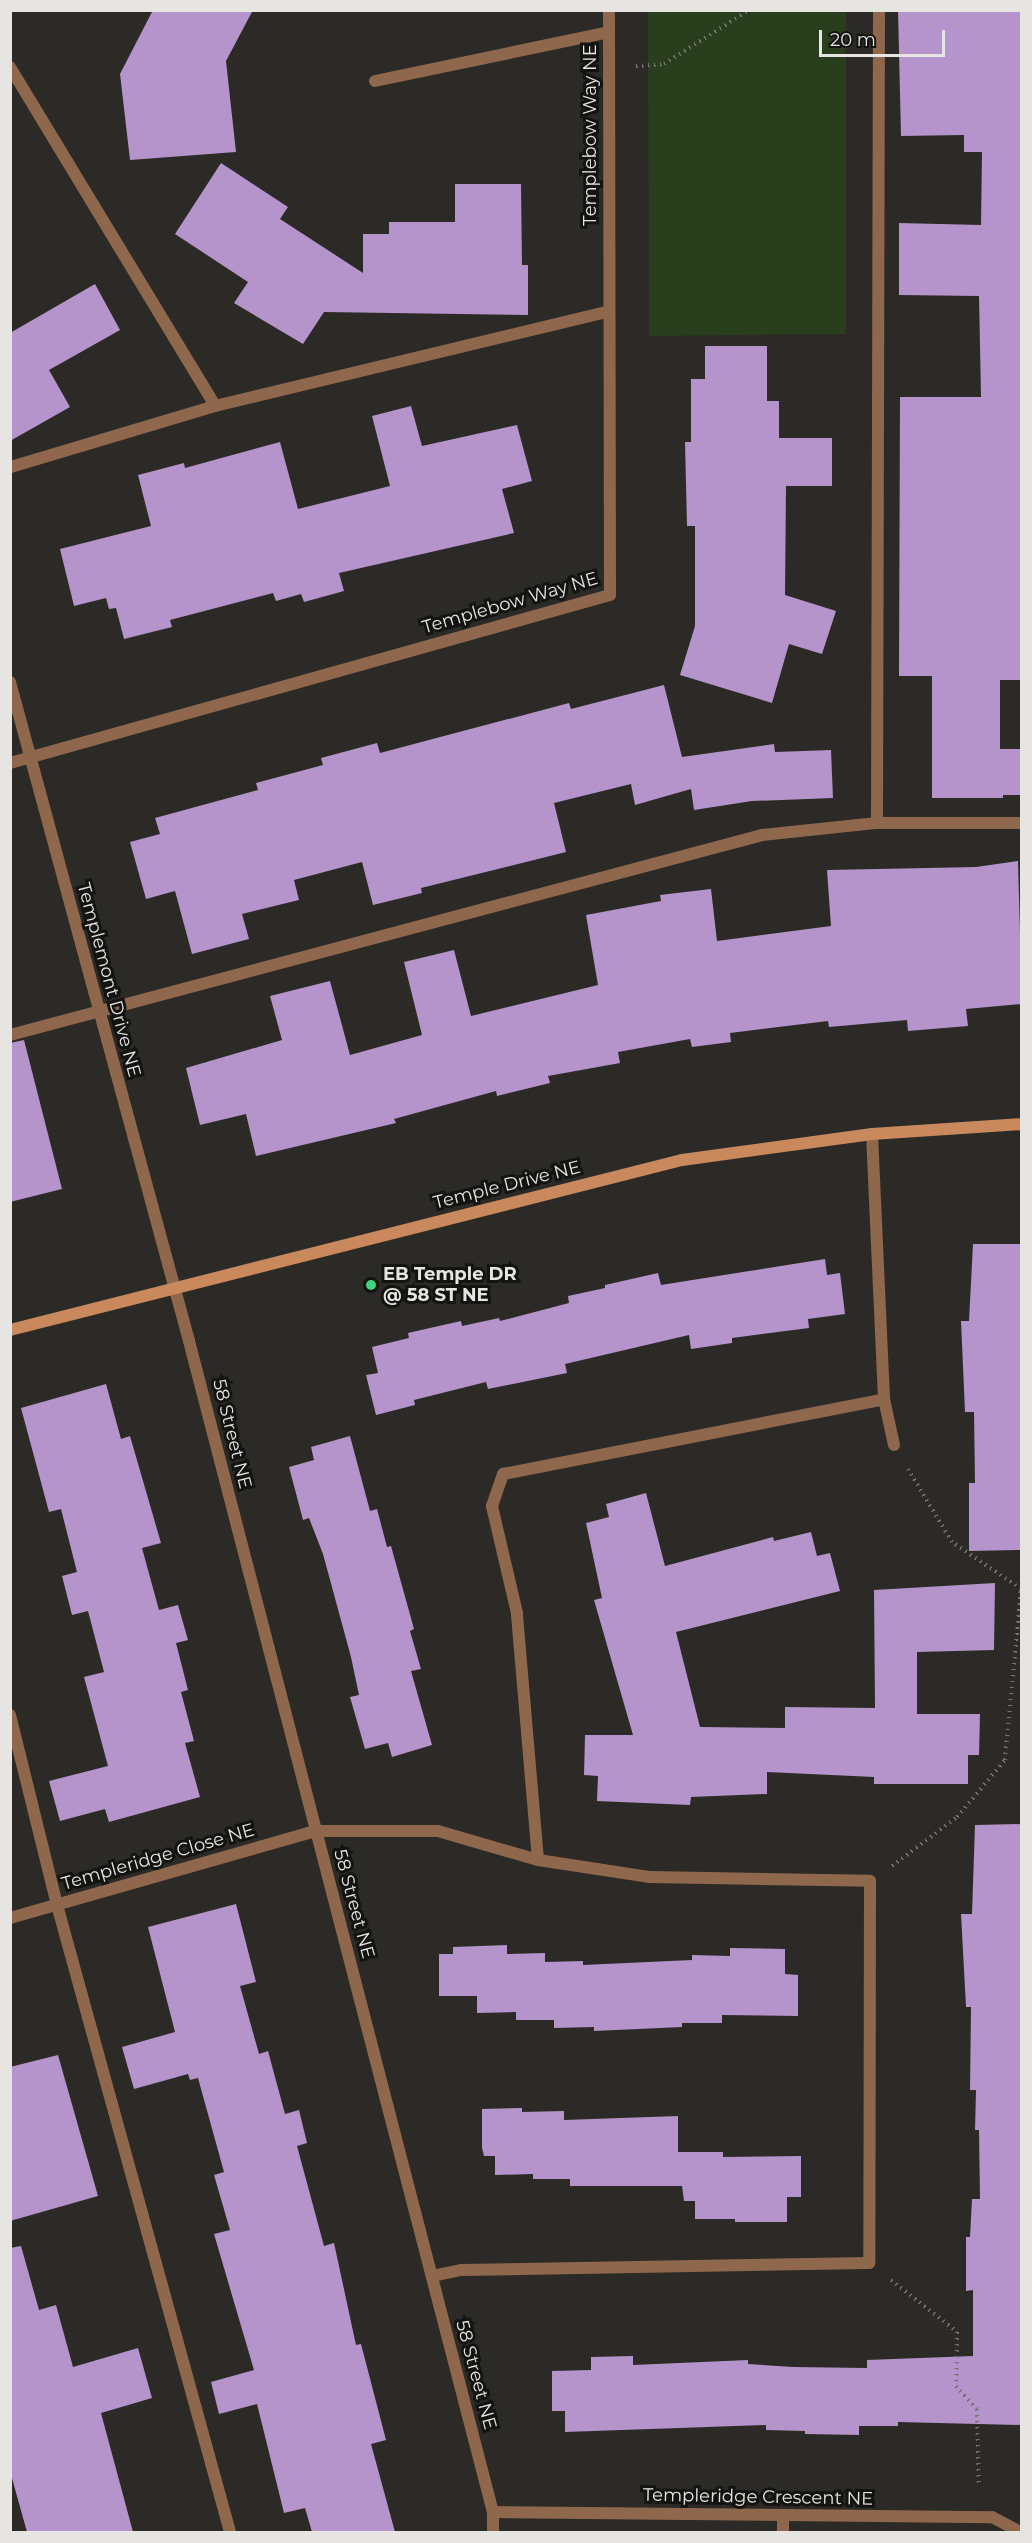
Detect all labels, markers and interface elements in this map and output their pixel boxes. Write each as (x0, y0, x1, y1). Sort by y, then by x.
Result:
scale bar (822, 18, 948, 56)
text: 20 m (830, 29, 876, 51)
street label: Templebow Way NE (579, 44, 601, 226)
street label: Templebow Way NE (420, 568, 600, 638)
street label: Templemont Drive NE (73, 880, 145, 1080)
street label: Temple Drive NE (431, 1156, 583, 1214)
place label: EB Temple DR @ 58 ST NE (383, 1264, 517, 1306)
marker: EB Temple DR @ 58 ST NE (364, 1278, 378, 1292)
street label: 58 Street NE (208, 1377, 256, 1491)
street label: Templeridge Close NE (59, 1819, 257, 1895)
street label: 58 Street NE (329, 1847, 379, 1961)
street label: 58 Street NE (451, 2318, 501, 2432)
street label: Templeridge Crescent NE (643, 2484, 873, 2510)

